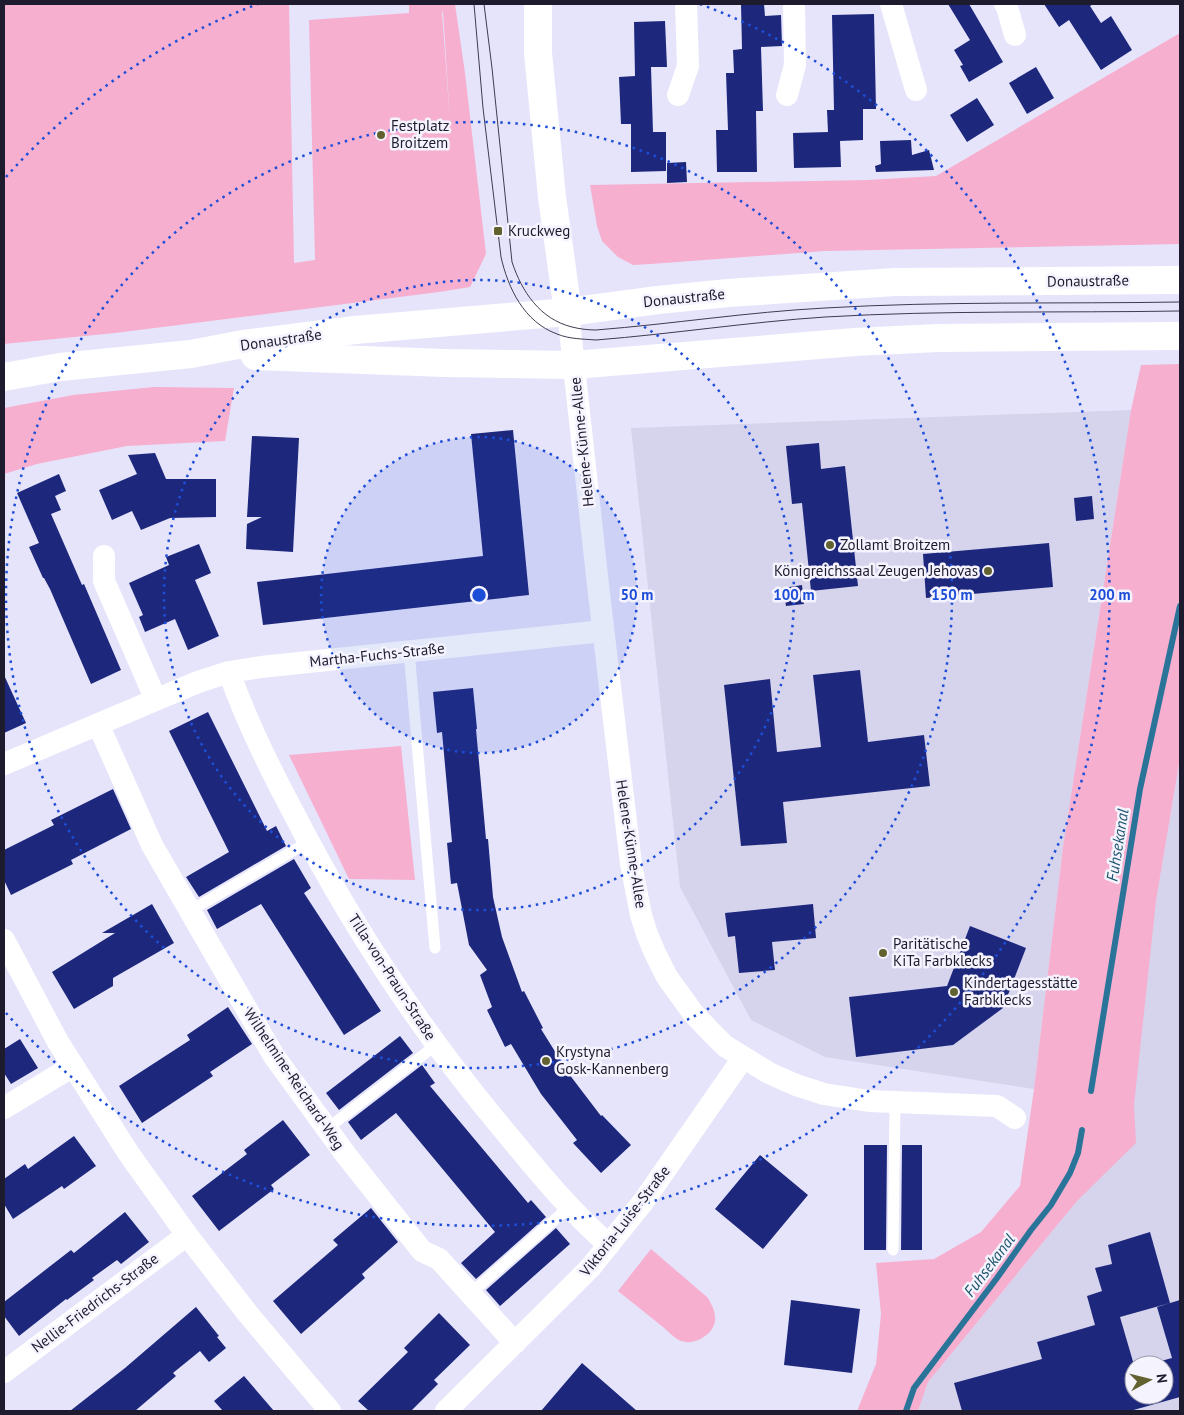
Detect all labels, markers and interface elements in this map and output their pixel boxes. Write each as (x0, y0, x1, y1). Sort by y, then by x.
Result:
place label: Festplatz Broitzem (391, 116, 450, 152)
marker: Festplatz Broitzem (375, 129, 387, 141)
place label: Kruckweg (508, 221, 570, 240)
marker: Kruckweg (492, 225, 504, 237)
street label: Donaustraße (1047, 270, 1129, 291)
street label: Donaustraße (642, 284, 726, 311)
street label: Donaustraße (239, 324, 323, 355)
street label: Helene-Künne-Allee (565, 376, 598, 508)
place label: Zollamt Broitzem (840, 535, 950, 554)
marker: Zollamt Broitzem (824, 539, 836, 551)
place label: Königreichssaal Zeugen Jehovas (774, 561, 978, 580)
marker: Königreichssaal Zeugen Jehovas (982, 565, 994, 577)
text: 50 m (621, 585, 653, 604)
text: 100 m (773, 585, 815, 604)
text: 150 m (931, 585, 973, 604)
text: 200 m (1089, 585, 1131, 604)
centre of rings (470, 586, 488, 604)
street label: Martha-Fuchs-Straße (309, 638, 445, 671)
street label: Helene-Künne-Allee (612, 778, 651, 910)
water label: Fuhsekanal (1101, 807, 1133, 883)
street label: Tilla-von-Praun-Straße (344, 910, 440, 1043)
place label: Paritätische KiTa Farbklecks (893, 934, 992, 970)
marker: Paritätische KiTa Farbklecks (877, 947, 889, 959)
place label: Kindertagesstätte Farbklecks (964, 973, 1078, 1009)
marker: Kindertagesstätte Farbklecks (948, 986, 960, 998)
street label: Wilhelmine-Reichard-Weg (240, 1004, 349, 1153)
place label: Krystyna Gosk-Kannenberg (556, 1042, 669, 1078)
marker: Krystyna Gosk-Kannenberg (540, 1055, 552, 1067)
street label: Viktoria-Luise-Straße (575, 1161, 674, 1281)
water label: Fuhsekanal (959, 1229, 1019, 1300)
street label: Nellie-Friedrichs-Straße (27, 1249, 162, 1357)
north arrow (1124, 1355, 1174, 1405)
text: N (1152, 1373, 1171, 1384)

